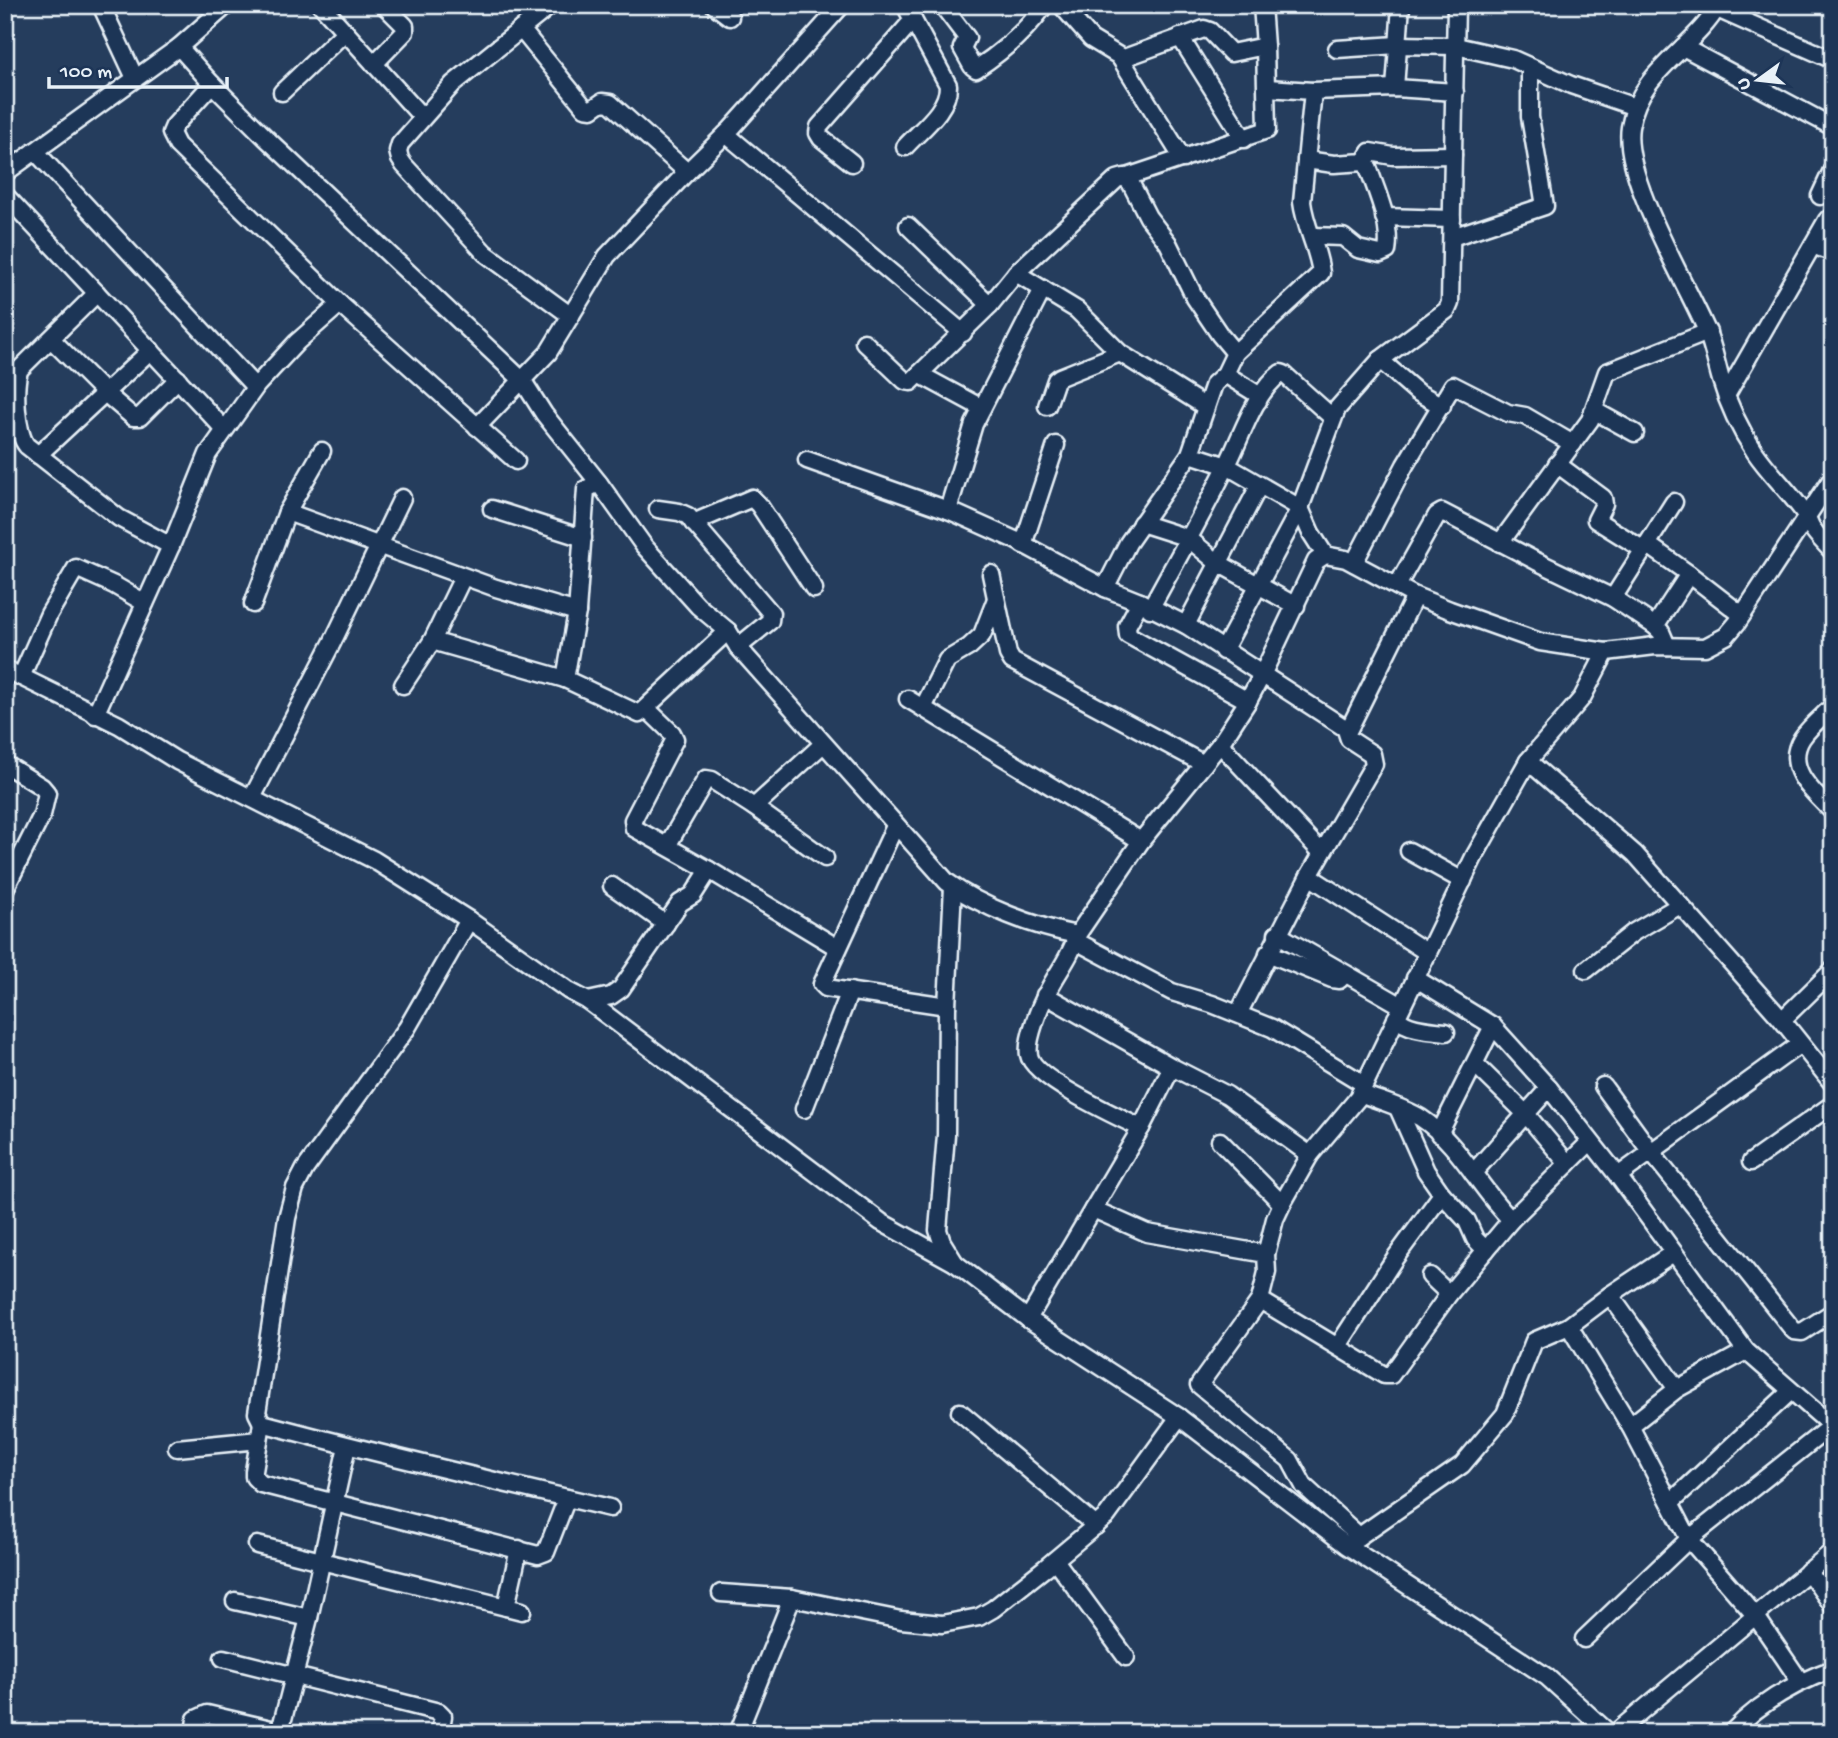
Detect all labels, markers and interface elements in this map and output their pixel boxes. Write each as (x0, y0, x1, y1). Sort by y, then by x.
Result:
scale bar (49, 46, 228, 90)
north arrow (1722, 46, 1792, 116)
text: 100 m (59, 61, 112, 86)
text: U (1732, 75, 1757, 92)

